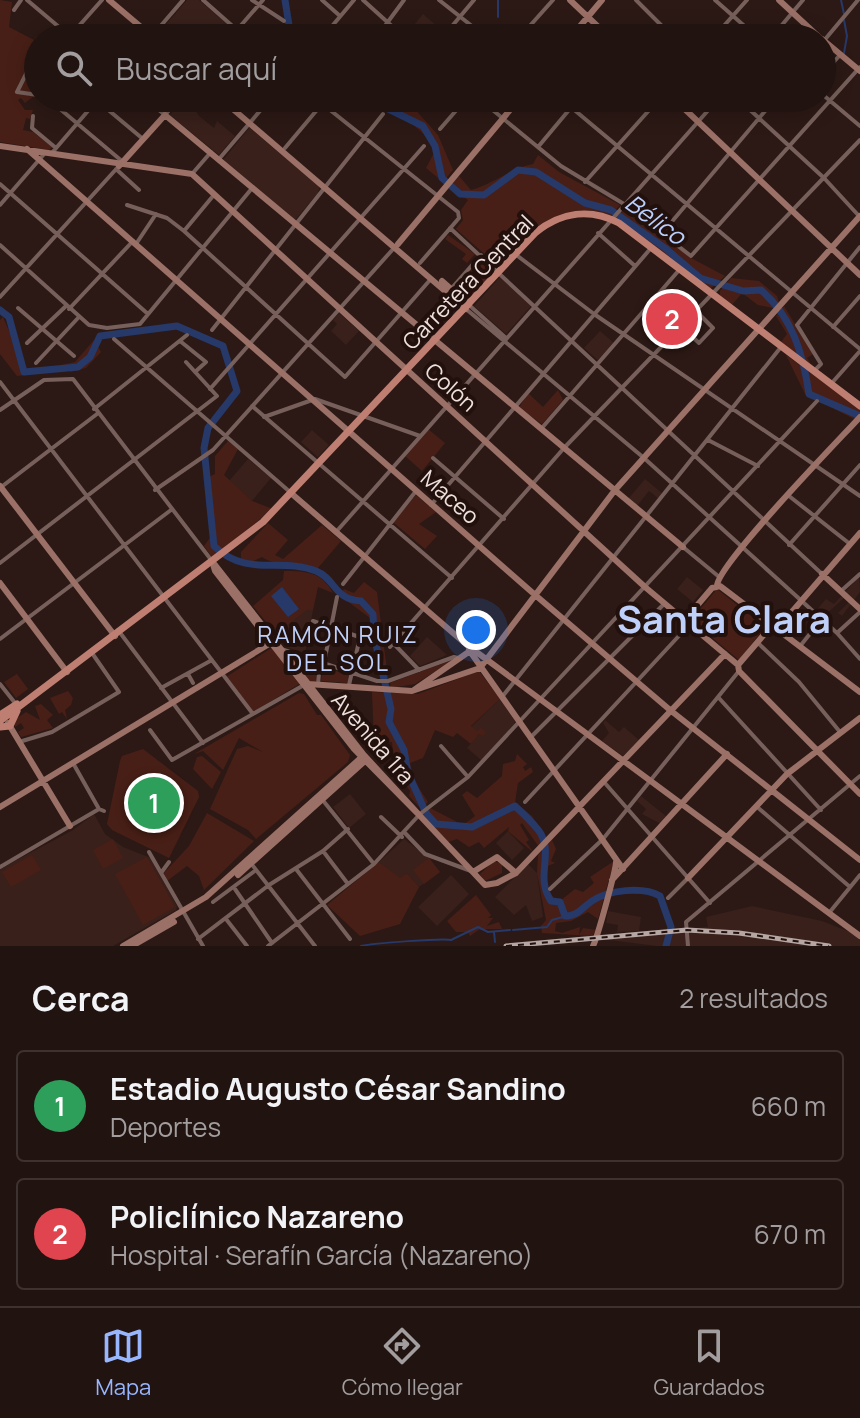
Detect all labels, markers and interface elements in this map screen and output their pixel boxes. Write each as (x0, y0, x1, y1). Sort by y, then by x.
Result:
search box (24, 24, 836, 112)
icon: search (52, 46, 96, 90)
text: Buscar aquí (116, 48, 277, 89)
water label: Bélico (619, 186, 694, 253)
street label: Carretera Central (396, 208, 540, 356)
pin: 2 (646, 289, 698, 349)
street label: Colón (419, 356, 483, 418)
street label: Maceo (414, 463, 486, 531)
district label: Santa Clara (617, 592, 831, 644)
your location (456, 610, 496, 650)
district label: RAMÓN RUIZ DEL SOL (257, 617, 419, 678)
street label: Avenida 1ra (325, 686, 421, 790)
pin: 1 (128, 773, 180, 833)
text: Cerca (32, 975, 130, 1021)
text: 2 resultados (679, 980, 828, 1016)
text: Estadio Augusto César Sandino (110, 1068, 566, 1109)
text: 1 (54, 1088, 66, 1124)
text: 660 m (751, 1088, 826, 1124)
text: Deportes (110, 1109, 221, 1145)
text: Policlínico Nazareno (110, 1196, 404, 1237)
text: 2 (52, 1216, 68, 1252)
text: 670 m (754, 1216, 826, 1252)
text: Hospital · Serafín García (Nazareno) (110, 1237, 533, 1273)
tab: Mapa (95, 1324, 151, 1402)
tab: Cómo llegar (342, 1324, 463, 1402)
tab: Guardados (653, 1324, 765, 1402)

